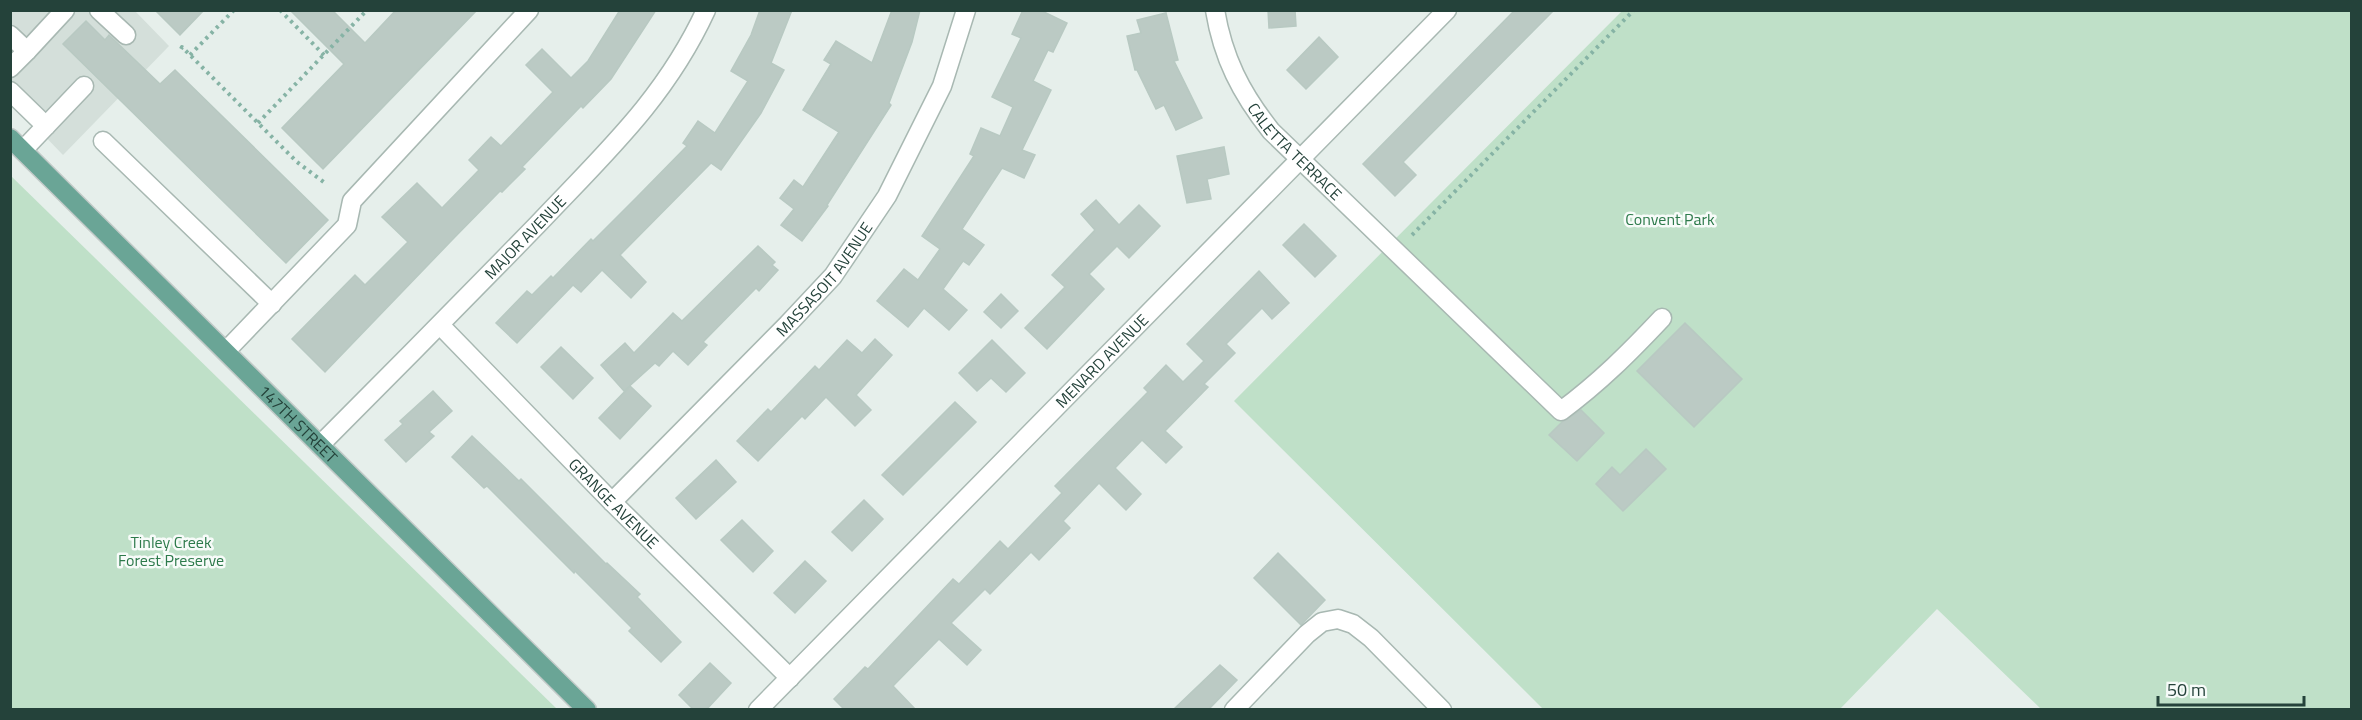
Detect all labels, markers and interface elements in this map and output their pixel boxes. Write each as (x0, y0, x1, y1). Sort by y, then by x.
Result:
street label: CALETTA TERRACE (1242, 98, 1348, 206)
street label: MAJOR AVENUE (479, 190, 572, 284)
park label: Convent Park (1625, 207, 1715, 231)
street label: MASSASOIT AVENUE (770, 217, 878, 342)
street label: MENARD AVENUE (1050, 308, 1154, 413)
street label: 147TH STREET (253, 379, 344, 469)
street label: GRANGE AVENUE (563, 452, 665, 554)
park label: Tinley Creek Forest Preserve (118, 530, 224, 572)
scale bar (2158, 669, 2304, 707)
text: 50 m (2167, 676, 2206, 703)

